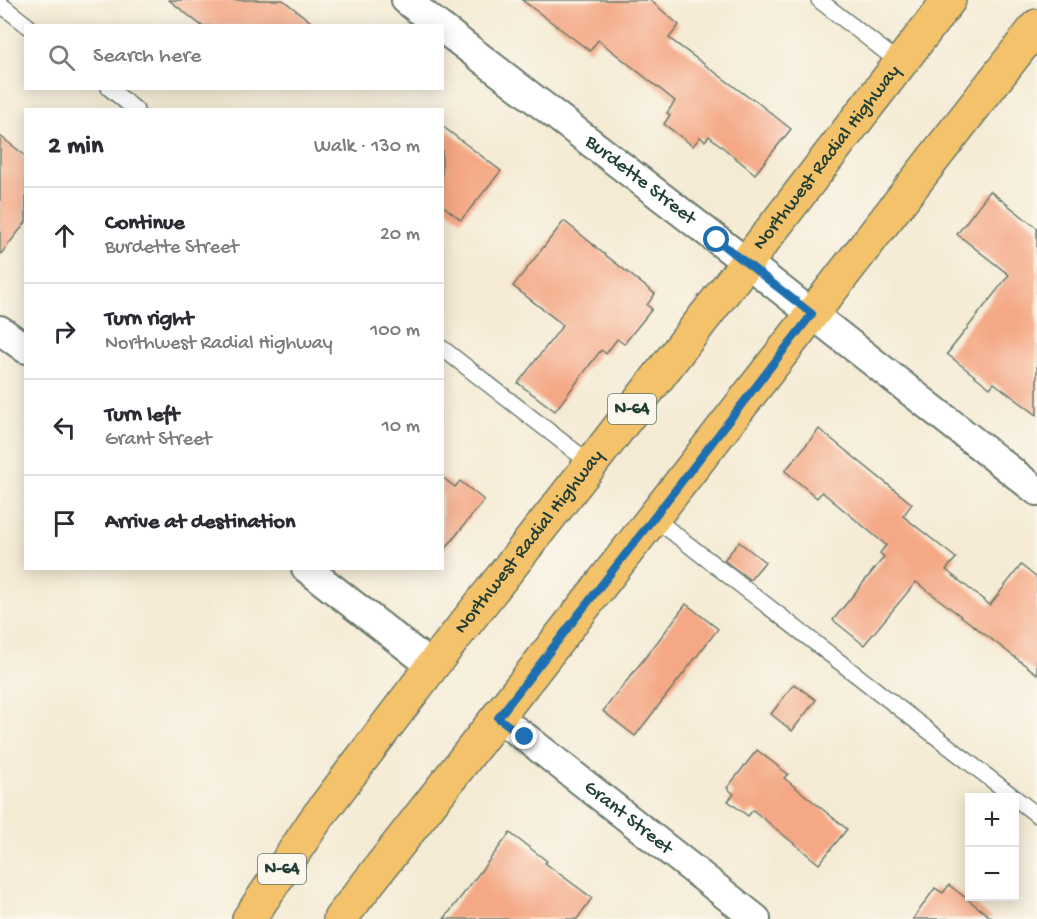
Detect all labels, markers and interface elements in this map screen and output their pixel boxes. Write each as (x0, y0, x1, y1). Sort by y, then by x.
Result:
search box (24, 24, 444, 90)
icon: search (45, 41, 78, 74)
text: Search here (93, 44, 201, 70)
street label: Northwest Radial Highway (748, 61, 906, 255)
street label: Burdette Street (579, 130, 701, 231)
text: 2 min (48, 132, 103, 163)
text: Walk · 130 m (314, 136, 420, 159)
text: Continue (105, 211, 185, 237)
icon: ahead (48, 219, 81, 252)
text: 20 m (380, 224, 420, 247)
route start (703, 226, 729, 252)
text: Burdette Street (105, 237, 238, 260)
text: Turn right (105, 307, 193, 333)
icon: right (48, 315, 81, 348)
text: 100 m (370, 320, 420, 343)
text: Northwest Radial Highway (105, 333, 333, 356)
road number: N-64 (608, 394, 656, 424)
text: Turn left (105, 403, 179, 429)
icon: left (48, 411, 81, 444)
text: 10 m (382, 416, 420, 439)
text: Grant Street (105, 429, 212, 452)
street label: Northwest Radial Highway (450, 445, 609, 639)
icon: arrive (48, 507, 81, 540)
text: Arrive at destination (105, 510, 295, 536)
route end (511, 723, 537, 749)
street label: Grant Street (579, 776, 678, 861)
map controls (965, 793, 1019, 901)
button: + (965, 793, 1019, 847)
button: − (965, 847, 1019, 901)
road number: N-64 (258, 854, 306, 884)

